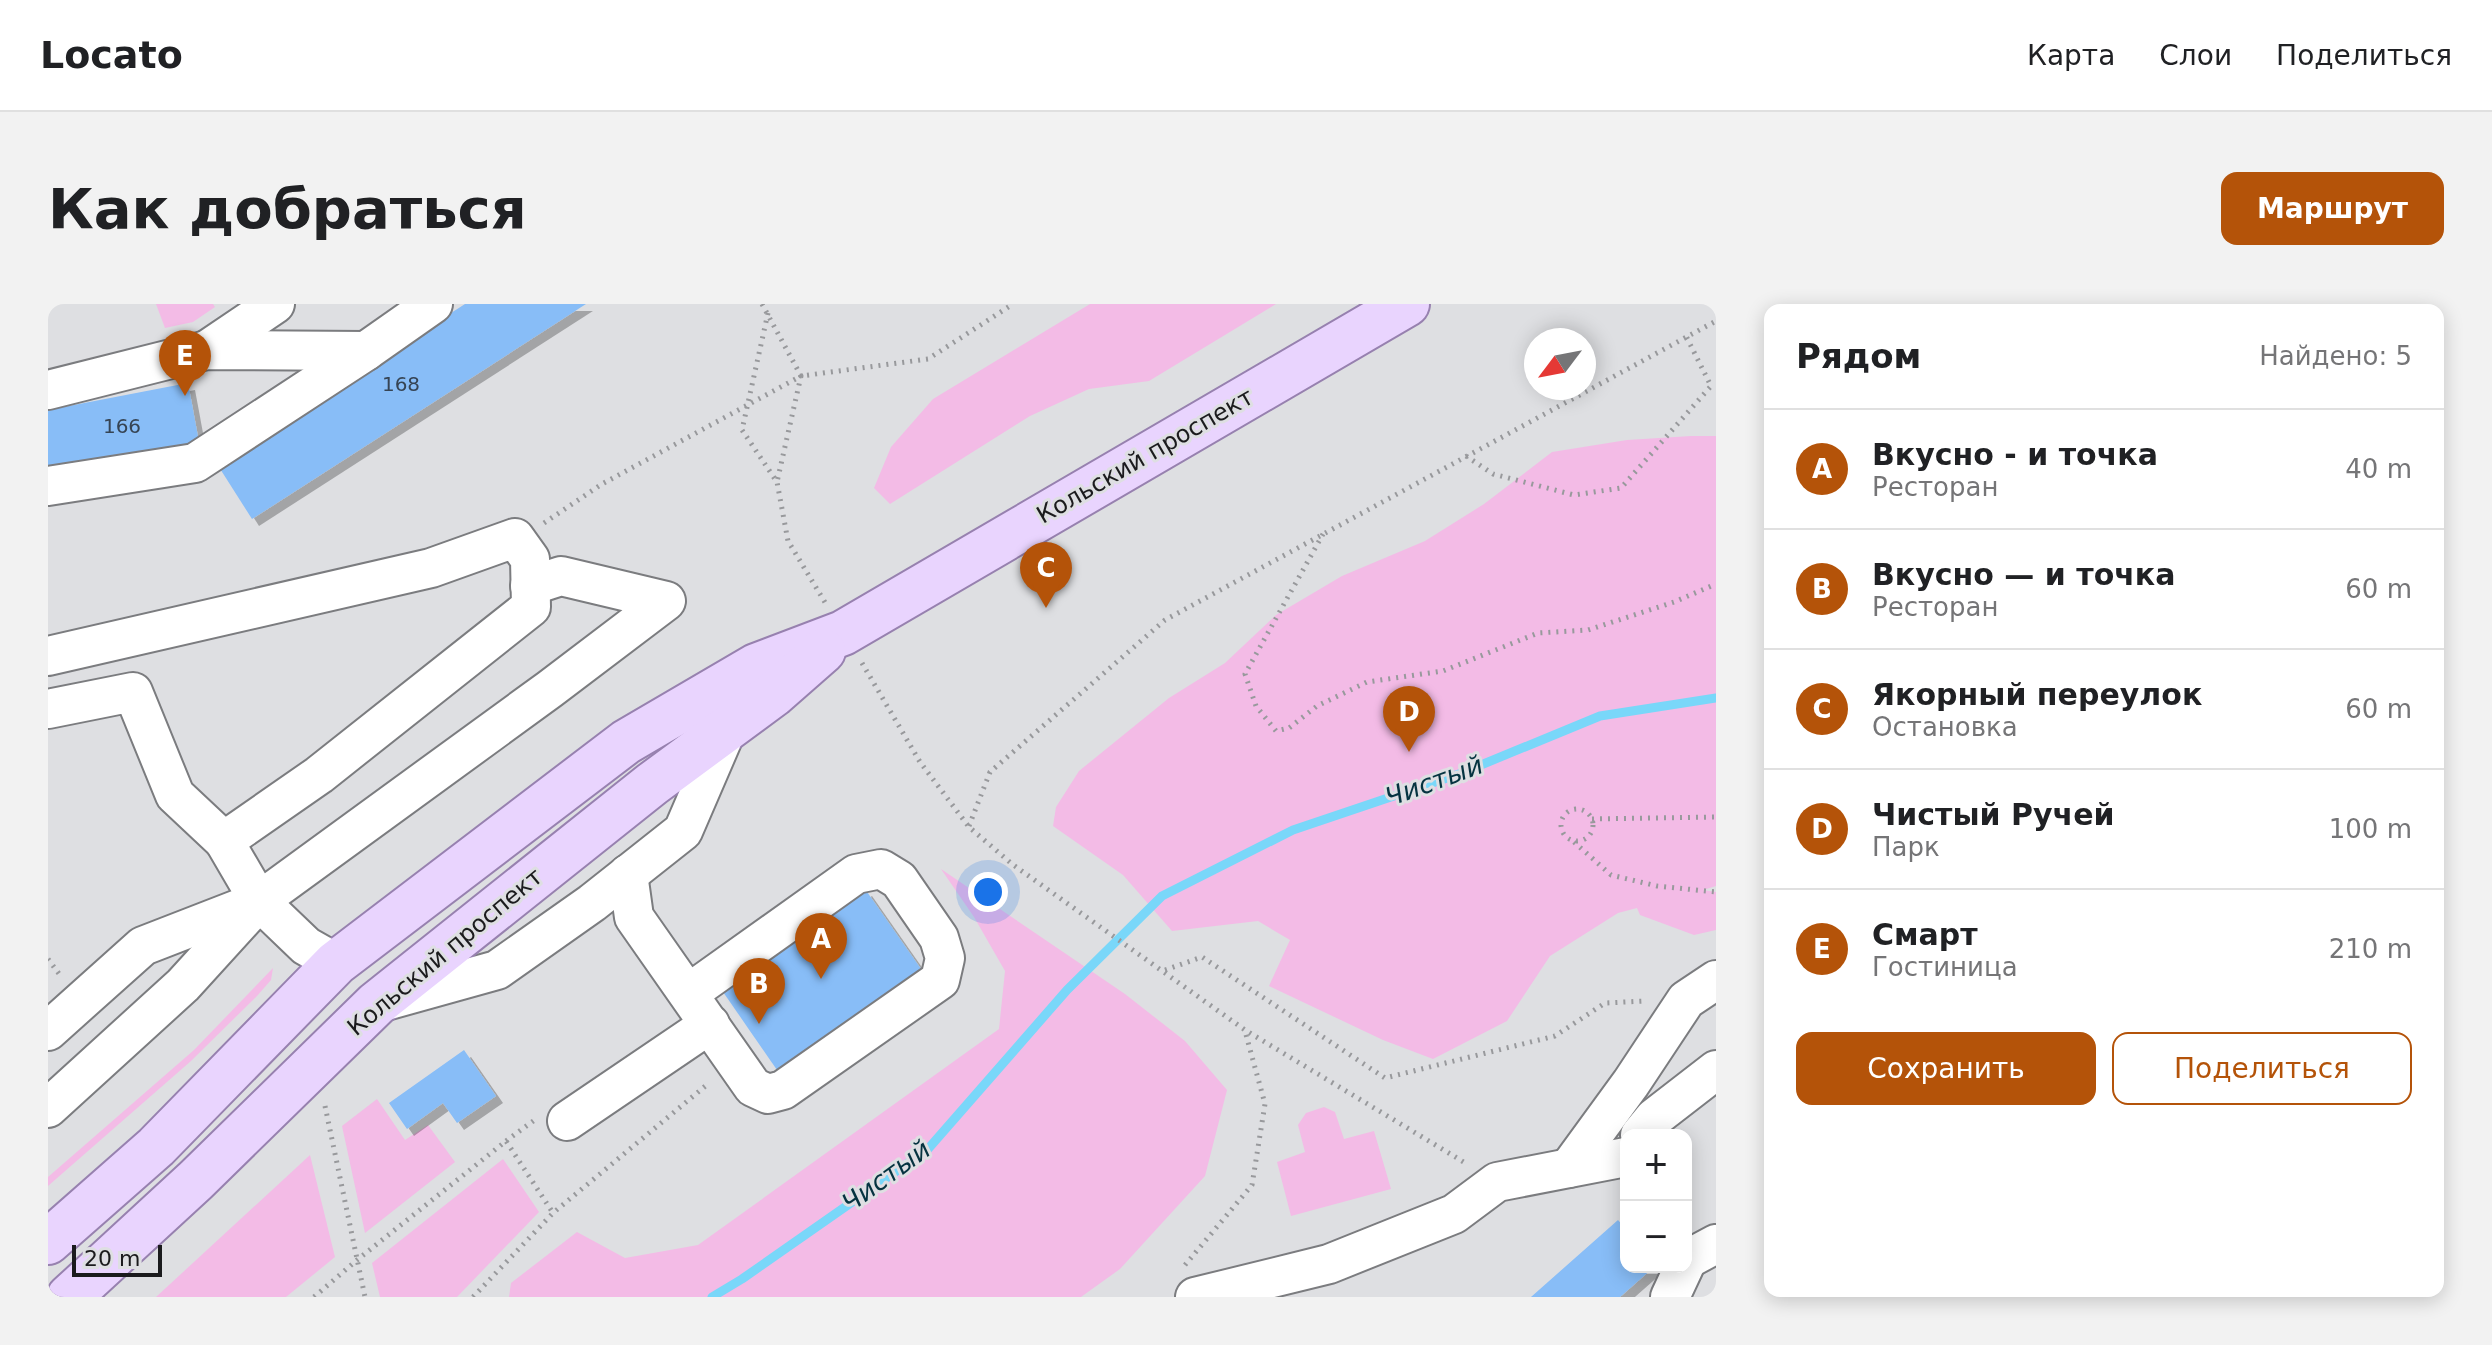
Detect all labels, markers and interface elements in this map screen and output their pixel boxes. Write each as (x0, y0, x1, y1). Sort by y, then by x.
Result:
text: Locato (40, 33, 183, 77)
text: Карта (2027, 39, 2115, 72)
text: Слои (2159, 39, 2232, 72)
text: Поделиться (2276, 39, 2452, 72)
button: Маршрут (2221, 172, 2444, 245)
text: Как добраться (48, 176, 527, 241)
north arrow (1524, 328, 1596, 400)
pin: E (159, 330, 211, 396)
text: Рядом (1796, 336, 1921, 376)
text: Найдено: 5 (2259, 341, 2412, 371)
house number: 168 (382, 372, 420, 396)
street label: Кольский проспект (1032, 383, 1258, 529)
house number: 166 (103, 414, 141, 438)
text: Вкусно - и точка (1872, 437, 2158, 472)
text: A (1812, 454, 1832, 484)
text: 40 m (2345, 454, 2412, 484)
text: Ресторан (1872, 472, 1998, 502)
pin: C (1020, 542, 1072, 608)
text: Вкусно — и точка (1872, 557, 2175, 592)
text: B (1812, 574, 1832, 604)
text: 60 m (2345, 574, 2412, 604)
text: Ресторан (1872, 592, 1998, 622)
text: Якорный переулок (1872, 677, 2202, 712)
pin: D (1383, 686, 1435, 752)
text: C (1812, 694, 1832, 724)
text: 60 m (2345, 694, 2412, 724)
text: Остановка (1872, 712, 2018, 742)
water label: Чистый (1381, 750, 1487, 812)
text: Чистый Ручей (1872, 797, 2115, 832)
text: D (1811, 814, 1833, 844)
text: 100 m (2329, 814, 2412, 844)
text: Парк (1872, 832, 1940, 862)
street label: Кольский проспект (342, 862, 548, 1042)
your location (968, 872, 1008, 912)
pin: A (795, 913, 847, 979)
text: Смарт (1872, 917, 1978, 952)
text: E (1813, 934, 1831, 964)
text: 210 m (2329, 934, 2412, 964)
text: Гостиница (1872, 952, 2018, 982)
pin: B (733, 958, 785, 1024)
button: Сохранить (1796, 1032, 2096, 1105)
button: Поделиться (2112, 1032, 2412, 1105)
map controls (1620, 1129, 1692, 1273)
button: + (1620, 1129, 1692, 1201)
water label: Чистый (836, 1134, 936, 1218)
button: − (1620, 1201, 1692, 1273)
scale bar (72, 1241, 162, 1277)
text: 20 m (84, 1246, 140, 1271)

